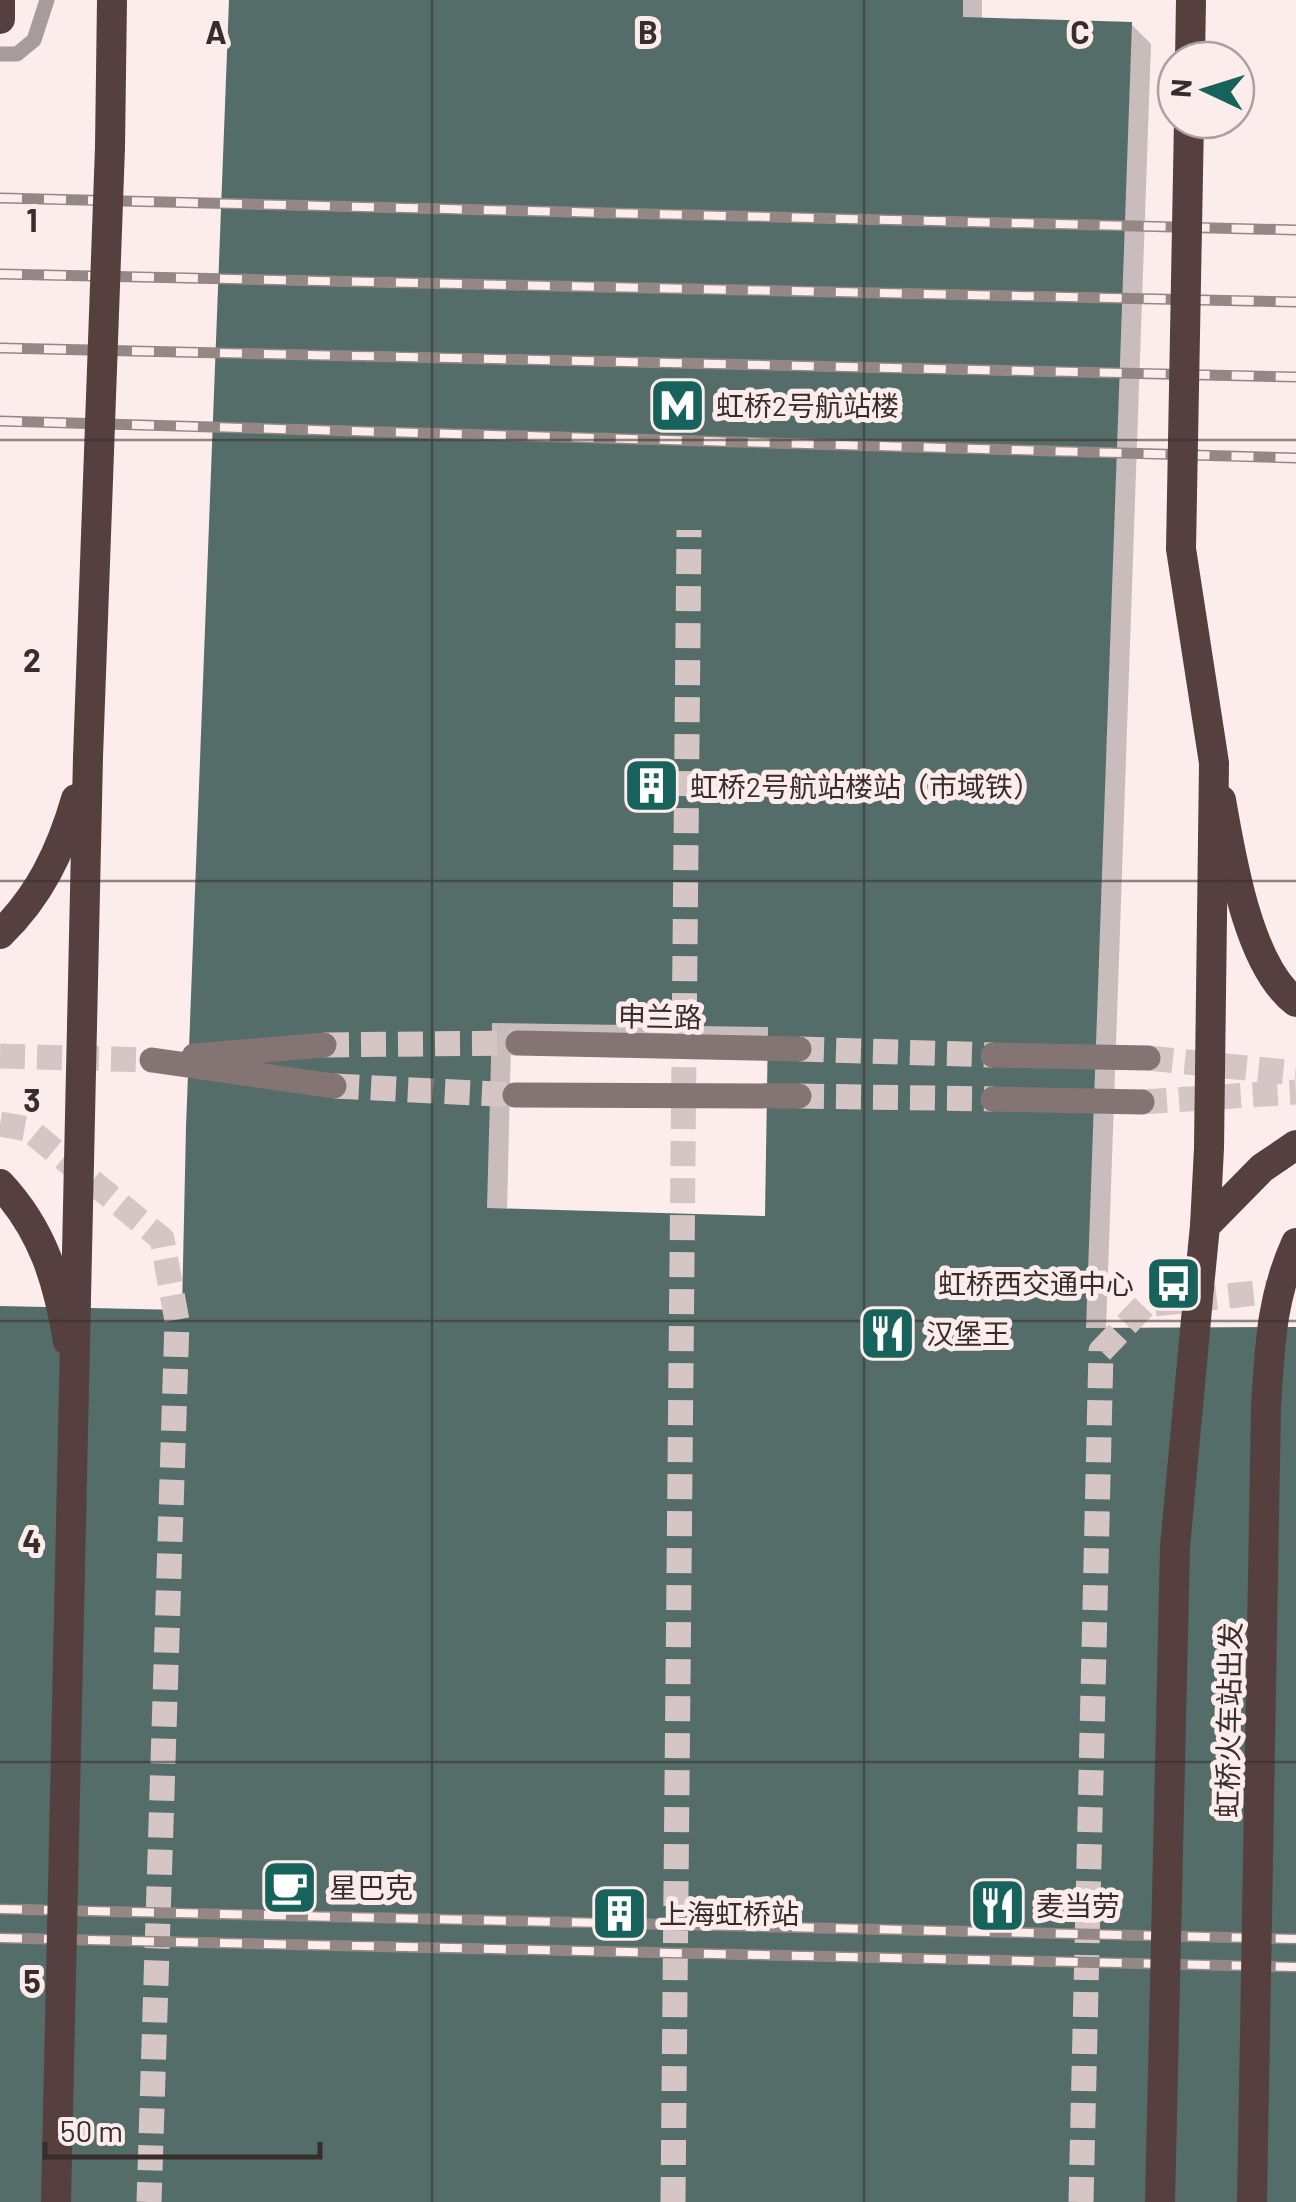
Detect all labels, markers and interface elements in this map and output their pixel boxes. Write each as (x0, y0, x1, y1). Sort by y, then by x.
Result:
text: A (205, 12, 227, 50)
text: B (638, 12, 658, 50)
text: C (1070, 12, 1090, 50)
north arrow (1156, 40, 1256, 140)
text: N (1162, 78, 1198, 99)
text: 1 (26, 200, 38, 238)
metro station icon: 虹桥2号航站楼 (647, 375, 707, 435)
place label: 虹桥2号航站楼 (716, 388, 899, 422)
text: 2 (23, 640, 41, 678)
building icon: 虹桥2号航站楼站（市域铁） (621, 756, 681, 816)
place label: 虹桥2号航站楼站（市域铁） (690, 769, 1041, 803)
street label: 申兰路 (618, 998, 702, 1034)
text: 3 (23, 1080, 41, 1118)
bus stop icon: 虹桥西交通中心 (1143, 1253, 1203, 1313)
place label: 虹桥西交通中心 (938, 1266, 1134, 1300)
restaurant icon: 汉堡王 (857, 1303, 917, 1363)
place label: 汉堡王 (926, 1316, 1010, 1350)
text: 4 (22, 1521, 42, 1559)
street label: 虹桥火车站出发 (1209, 1622, 1247, 1818)
cafe icon: 星巴克 (260, 1857, 320, 1917)
place label: 星巴克 (329, 1870, 413, 1904)
restaurant icon: 麦当劳 (967, 1875, 1027, 1935)
building icon: 上海虹桥站 (590, 1883, 650, 1943)
place label: 麦当劳 (1036, 1888, 1120, 1922)
place label: 上海虹桥站 (659, 1896, 799, 1930)
text: 5 (23, 1961, 41, 1999)
scale bar (45, 2097, 320, 2159)
text: 50 m (60, 2112, 123, 2148)

